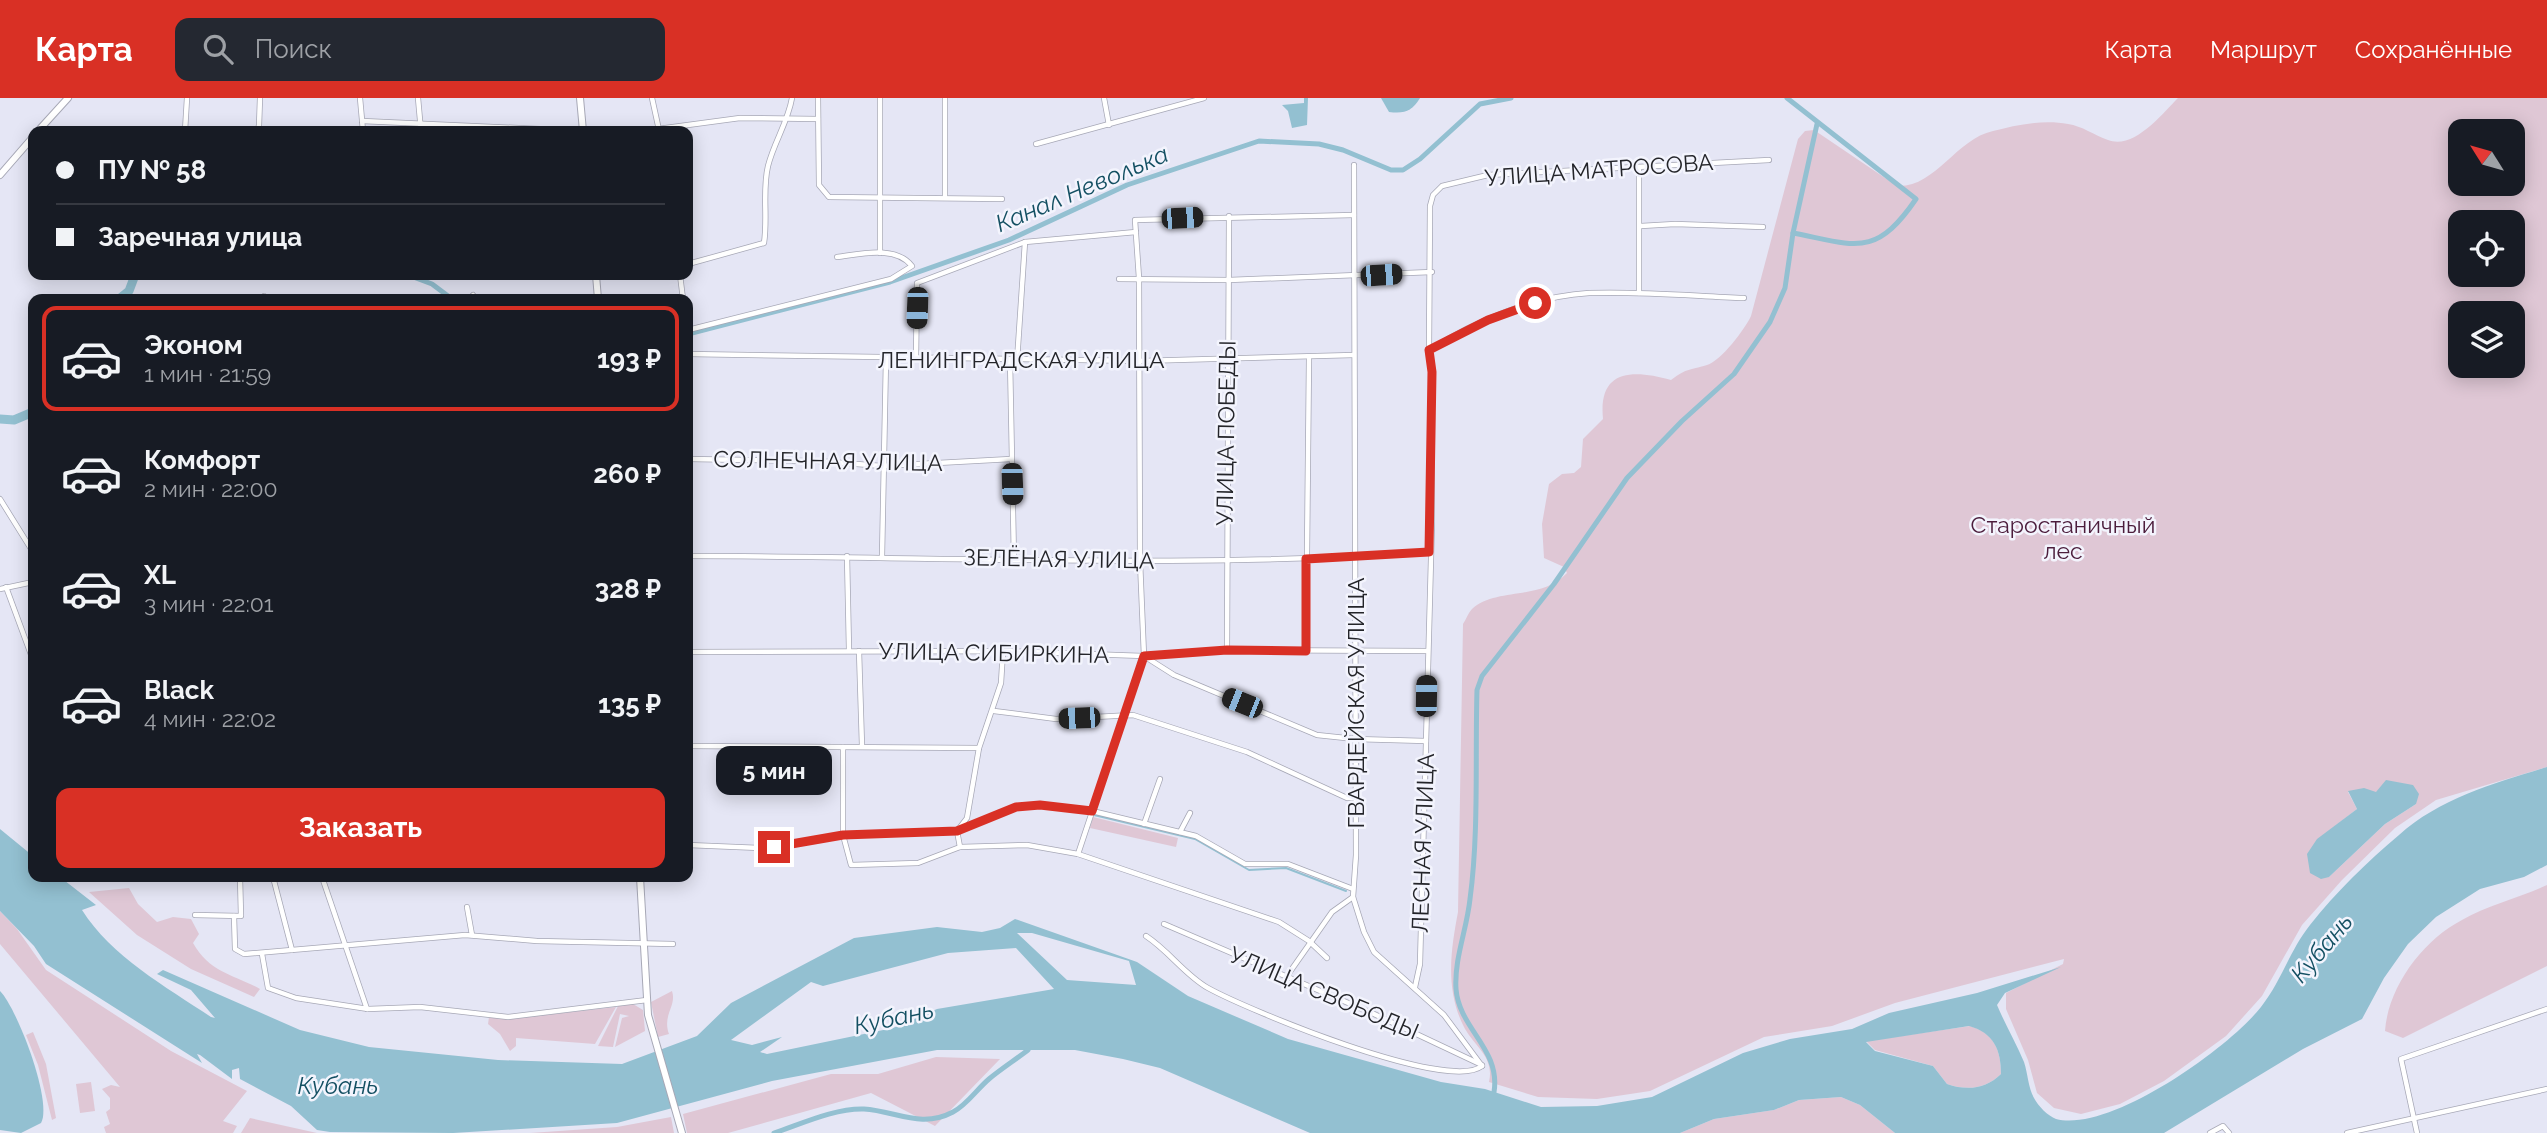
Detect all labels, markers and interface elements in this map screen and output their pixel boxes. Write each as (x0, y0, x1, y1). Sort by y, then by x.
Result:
search box (175, 18, 665, 81)
text: Карта (35, 30, 133, 69)
icon: search (199, 30, 237, 68)
text: Поиск (255, 34, 332, 64)
text: Карта (2104, 35, 2172, 64)
text: Маршрут (2210, 35, 2317, 64)
text: Сохранённые (2355, 35, 2512, 64)
north arrow (2448, 119, 2525, 196)
map controls (2448, 119, 2525, 378)
water label: Канал Неволька (991, 139, 1173, 238)
street label: УЛИЦА МАТРОСОВА (1484, 148, 1715, 191)
text: ПУ № 58 (98, 155, 206, 185)
car (1161, 206, 1204, 230)
button: locate (2448, 210, 2525, 287)
text: Заречная улица (98, 222, 302, 252)
car (1360, 263, 1403, 287)
car (906, 287, 929, 329)
route start (1519, 287, 1551, 319)
button: layers (2448, 301, 2525, 378)
icon: car (60, 327, 123, 390)
text: Эконом (144, 330, 243, 360)
street label: УЛИЦА ПОБЕДЫ (1210, 340, 1241, 526)
text: 193 ₽ (597, 344, 661, 374)
street label: ЛЕНИНГРАДСКАЯ УЛИЦА (877, 346, 1165, 373)
text: 1 мин · 21:59 (144, 360, 271, 387)
icon: car (60, 442, 123, 505)
text: Комфорт (144, 445, 260, 475)
street label: СОЛНЕЧНАЯ УЛИЦА (713, 445, 943, 476)
text: 260 ₽ (593, 459, 661, 489)
car (1001, 463, 1024, 505)
text: 2 мин · 22:00 (144, 475, 278, 502)
park label: Старостаничный лес (1971, 511, 2155, 564)
street label: ЗЕЛЁНАЯ УЛИЦА (963, 543, 1155, 574)
icon: car (60, 557, 123, 620)
text: XL (144, 560, 176, 590)
text: 328 ₽ (595, 574, 661, 604)
street label: ГВАРДЕЙСКАЯ УЛИЦА (1342, 577, 1369, 829)
text: 3 мин · 22:01 (144, 590, 274, 617)
street label: УЛИЦА СИБИРКИНА (879, 637, 1110, 668)
icon: car (60, 672, 123, 735)
text: Black (144, 675, 214, 705)
car (1416, 675, 1437, 717)
car (1219, 685, 1266, 721)
text: 135 ₽ (598, 689, 661, 719)
text: 4 мин · 22:02 (144, 705, 276, 732)
car (1058, 707, 1101, 729)
callout: 5 мин (716, 746, 832, 794)
street label: ЛЕСНАЯ УЛИЦА (1406, 752, 1439, 933)
text: 5 мин (742, 757, 806, 784)
button: Заказать (56, 788, 665, 868)
route end (758, 831, 790, 863)
water label: Кубань (2284, 907, 2359, 988)
street label: УЛИЦА СВОБОДЫ (1225, 940, 1423, 1045)
water label: Кубань (851, 995, 937, 1040)
water label: Кубань (298, 1071, 379, 1100)

